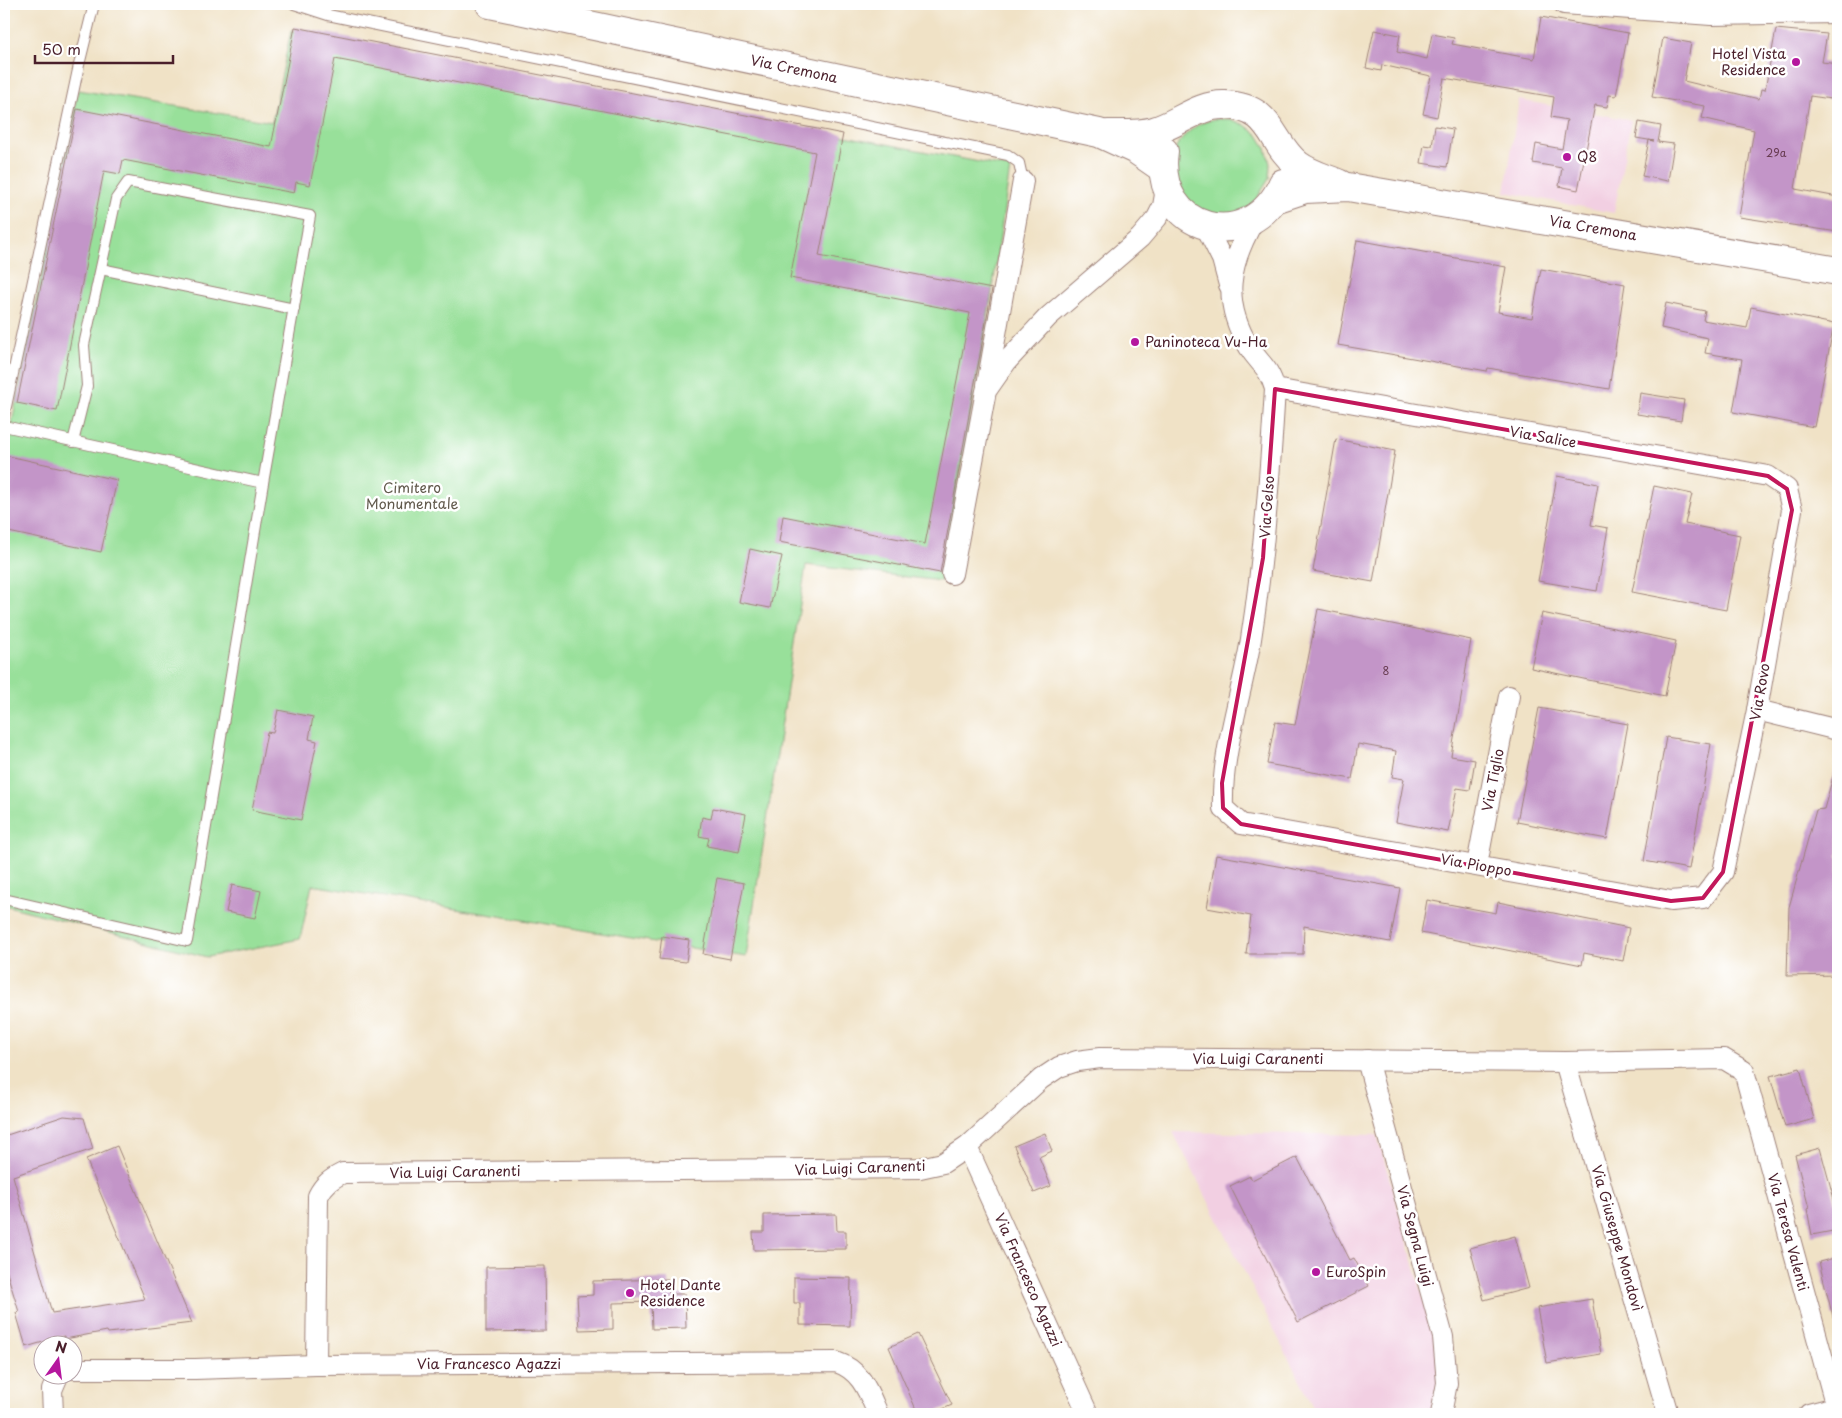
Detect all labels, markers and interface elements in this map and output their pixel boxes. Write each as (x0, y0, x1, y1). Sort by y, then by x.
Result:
scale bar (35, 32, 172, 64)
text: 50 m (42, 37, 81, 60)
place label: Hotel Vista Residence (1712, 43, 1786, 80)
street label: Via Cremona (748, 49, 840, 88)
marker: Hotel Vista Residence (1790, 56, 1802, 68)
house number: 29a (1766, 144, 1787, 161)
place label: Q8 (1577, 146, 1597, 167)
marker: Q8 (1561, 151, 1573, 163)
street label: Via Cremona (1548, 209, 1639, 246)
place label: Paninoteca Vu-Ha (1145, 331, 1268, 352)
marker: Paninoteca Vu-Ha (1129, 336, 1141, 348)
street label: Via Salice (1508, 420, 1578, 453)
street label: Via Gelso (1254, 475, 1279, 539)
park label: Cimitero Monumentale (366, 477, 458, 514)
street label: Via Rovo (1744, 661, 1775, 722)
house number: 8 (1383, 662, 1390, 679)
street label: Via Tiglio (1476, 747, 1509, 813)
street label: Via Pioppo (1439, 848, 1514, 881)
street label: Via Luigi Caranenti (1193, 1048, 1324, 1069)
street label: Via Luigi Caranenti (794, 1155, 926, 1180)
street label: Via Luigi Caranenti (389, 1160, 521, 1183)
street label: Via Giuseppe Mondovì (1587, 1162, 1648, 1313)
street label: Via Teresa Valenti (1763, 1171, 1814, 1293)
street label: Via Segna Luigi (1392, 1183, 1439, 1289)
street label: Via Francesco Agazzi (990, 1210, 1067, 1350)
place label: EuroSpin (1326, 1261, 1386, 1282)
marker: EuroSpin (1310, 1266, 1322, 1278)
place label: Hotel Dante Residence (640, 1274, 721, 1311)
marker: Hotel Dante Residence (624, 1287, 636, 1299)
text: N (53, 1335, 69, 1358)
north arrow (32, 1336, 82, 1386)
street label: Via Francesco Agazzi (417, 1353, 561, 1374)

